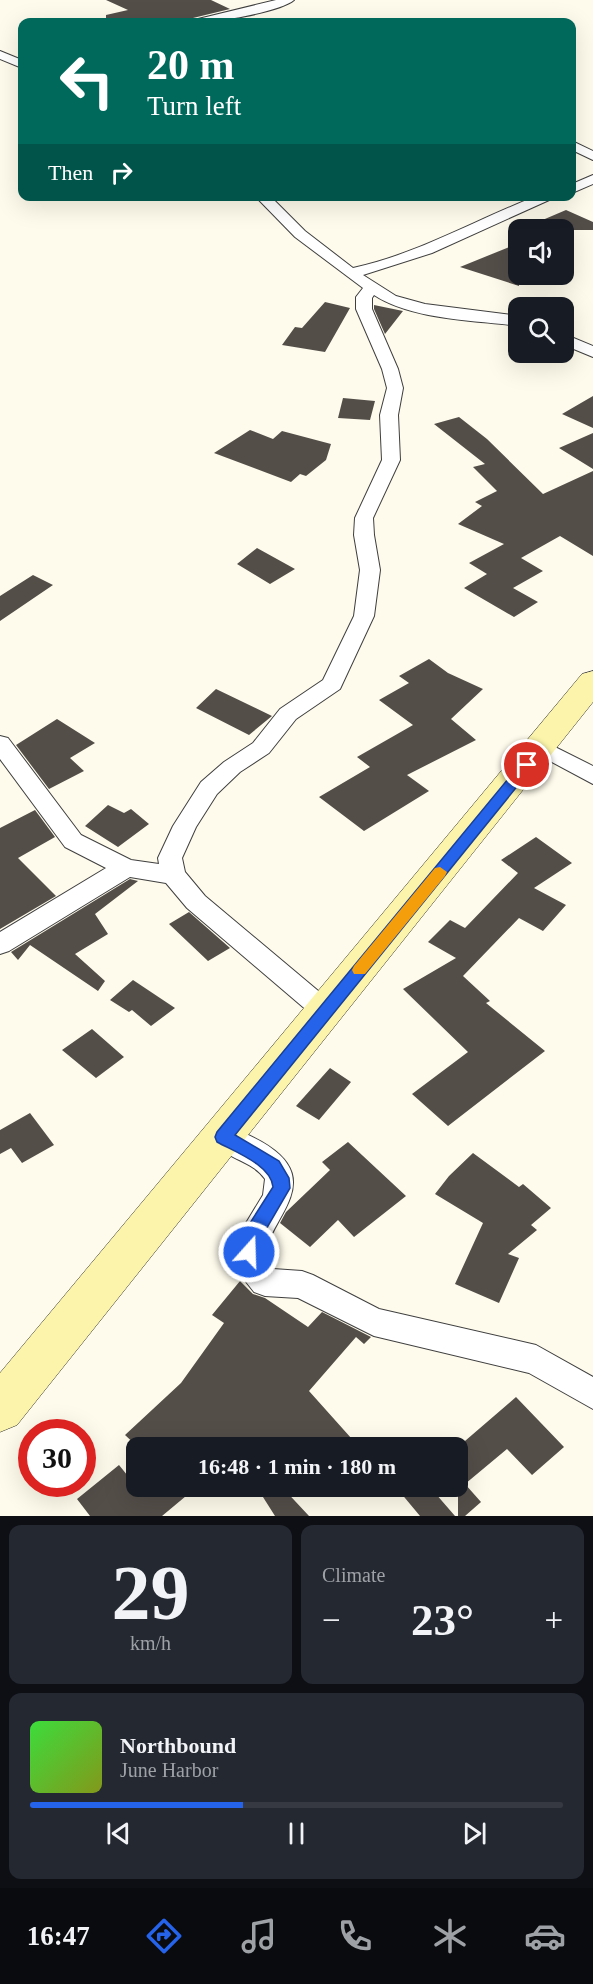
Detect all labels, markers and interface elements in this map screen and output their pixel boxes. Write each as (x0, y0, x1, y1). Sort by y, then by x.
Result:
icon: left (48, 42, 126, 120)
text: 20 m (147, 42, 235, 88)
text: Turn left (147, 91, 241, 121)
icon: right (105, 156, 138, 189)
text: Then (48, 160, 93, 185)
map controls (508, 219, 574, 363)
button: sound (508, 219, 574, 285)
button: search (508, 297, 574, 363)
pin (501, 739, 552, 790)
icon: arrive (510, 748, 543, 781)
position arrow (217, 1220, 281, 1284)
speed limit sign: 30 (18, 1419, 96, 1497)
text: 16:48 · 1 min · 180 m (198, 1454, 396, 1479)
text: 29 (112, 1549, 190, 1636)
text: Climate (322, 1564, 385, 1586)
text: 23° (411, 1595, 474, 1645)
text: − (322, 1602, 341, 1638)
text: + (544, 1602, 563, 1638)
text: km/h (130, 1632, 171, 1654)
text: Northbound (120, 1733, 236, 1758)
text: June Harbor (120, 1759, 218, 1781)
icon: previous (102, 1817, 135, 1850)
icon: pause (280, 1817, 313, 1850)
icon: next (458, 1817, 491, 1850)
icon: directions (143, 1915, 185, 1957)
icon: music (238, 1915, 280, 1957)
icon: phone (334, 1915, 376, 1957)
icon: climate (429, 1915, 471, 1957)
icon: car (524, 1915, 566, 1957)
text: 16:47 (27, 1921, 90, 1951)

